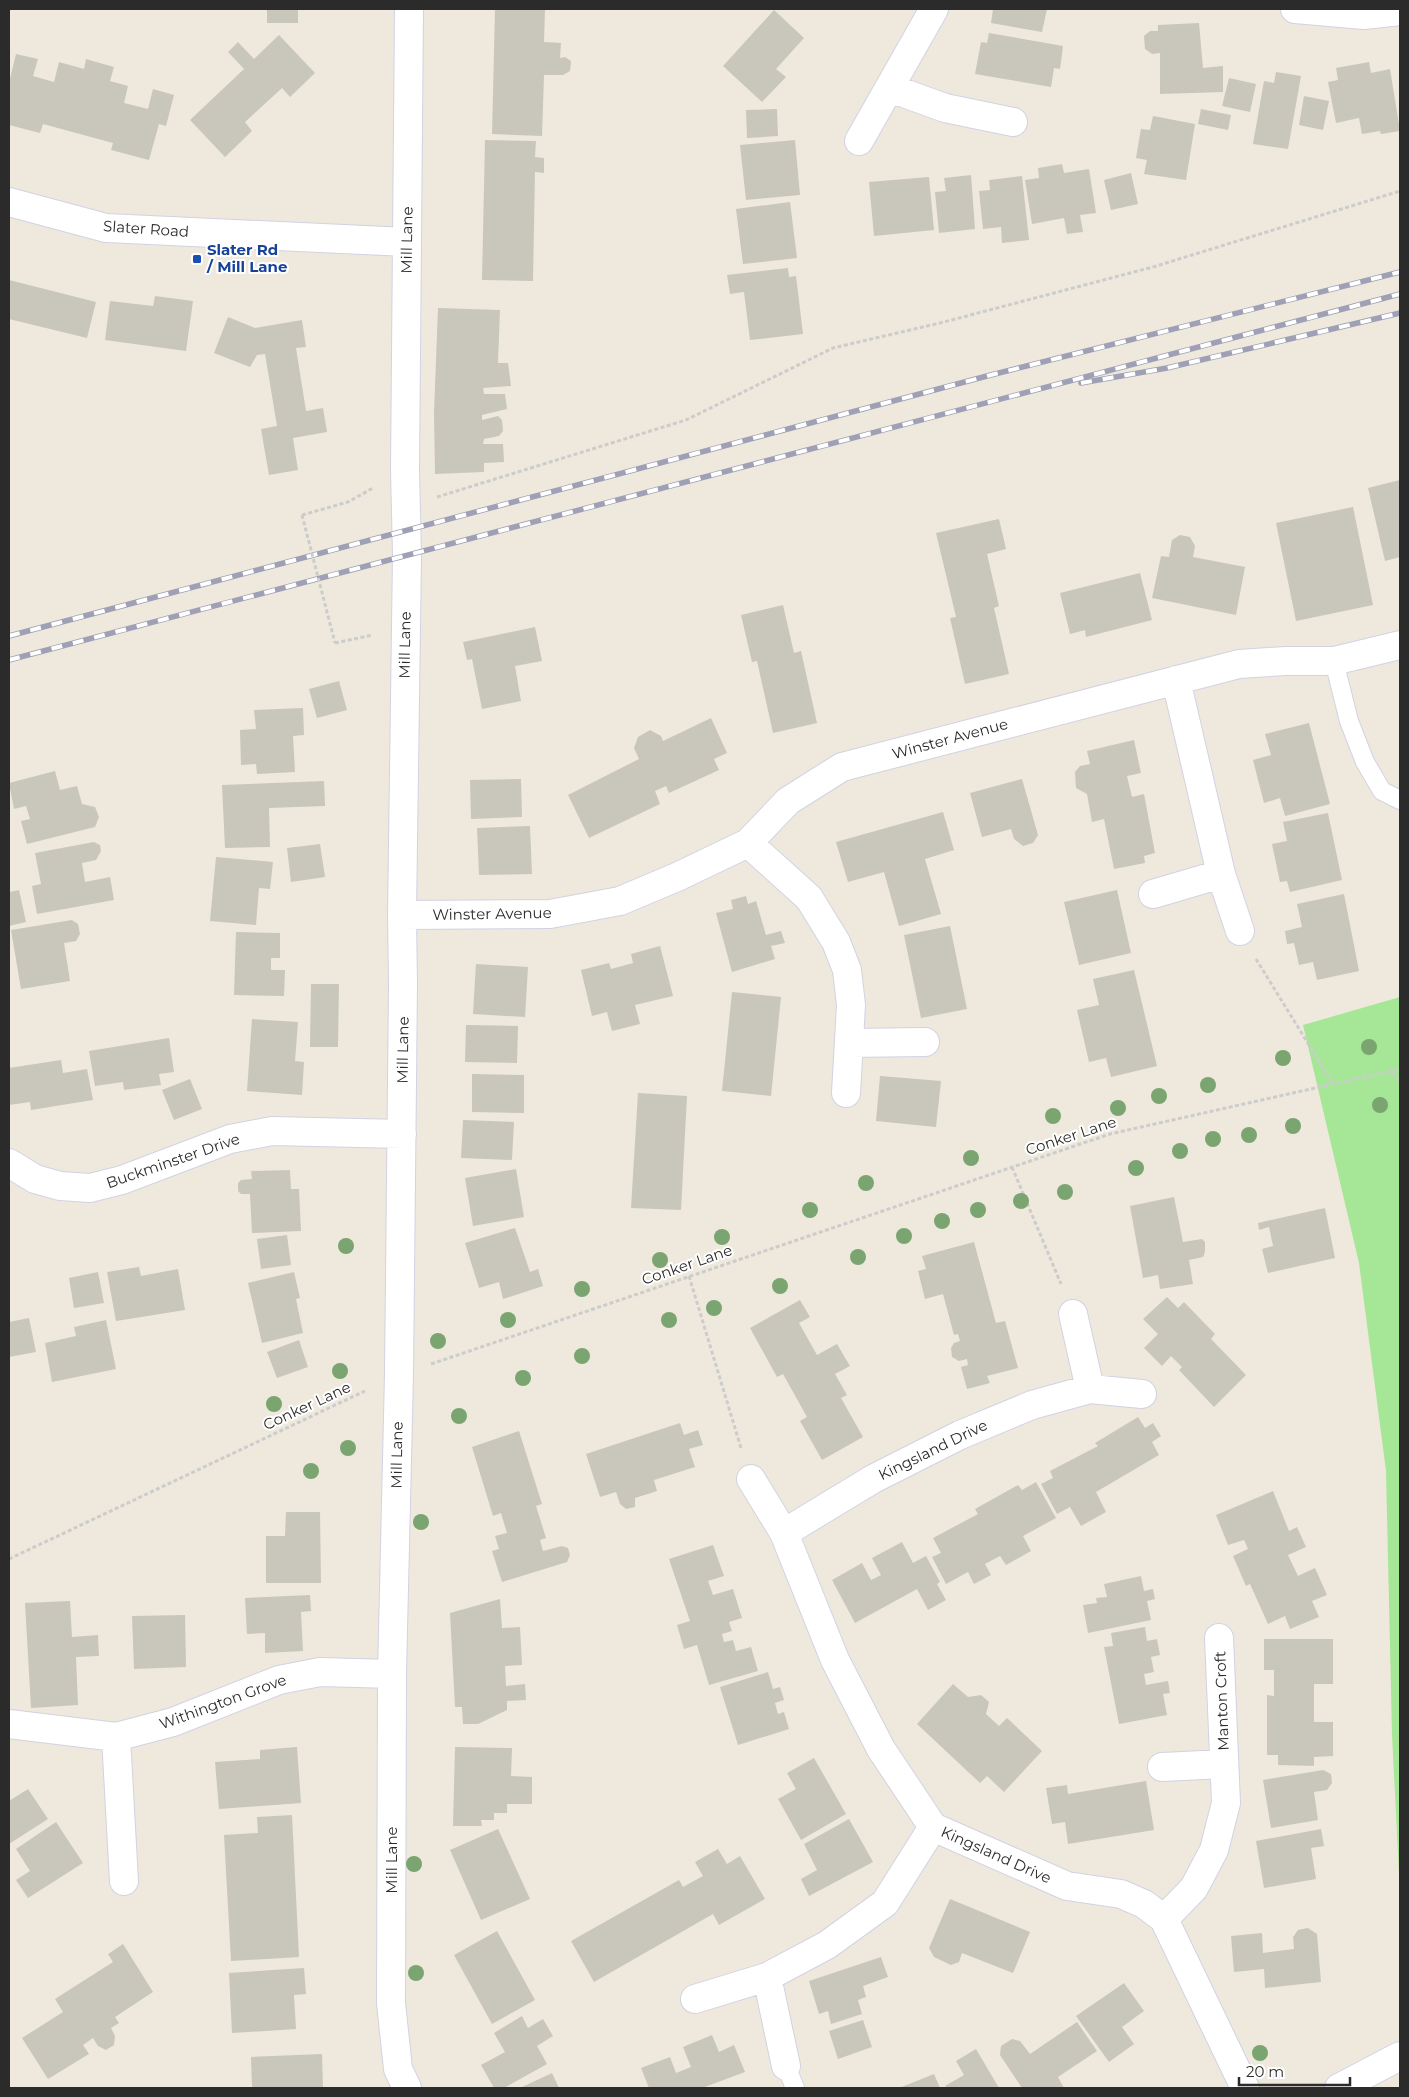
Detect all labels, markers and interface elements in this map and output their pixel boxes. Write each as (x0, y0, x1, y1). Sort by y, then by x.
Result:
street label: Mill Lane (396, 206, 417, 274)
street label: Slater Road (102, 216, 190, 241)
place label: Slater Rd / Mill Lane (206, 240, 288, 276)
marker: Slater Rd / Mill Lane (191, 253, 203, 265)
street label: Mill Lane (394, 611, 415, 679)
street label: Winster Avenue (890, 714, 1010, 763)
street label: Winster Avenue (432, 903, 552, 924)
street label: Mill Lane (392, 1016, 413, 1084)
street label: Conker Lane (1023, 1112, 1119, 1159)
street label: Buckminster Drive (104, 1129, 242, 1192)
street label: Conker Lane (639, 1240, 735, 1289)
street label: Conker Lane (260, 1377, 354, 1434)
street label: Kingsland Drive (875, 1415, 990, 1484)
street label: Mill Lane (386, 1421, 407, 1489)
street label: Manton Croft (1210, 1651, 1233, 1751)
street label: Withington Grove (157, 1670, 289, 1733)
street label: Kingsland Drive (938, 1822, 1054, 1887)
street label: Mill Lane (382, 1826, 401, 1894)
scale bar (1239, 2054, 1350, 2086)
text: 20 m (1246, 2062, 1284, 2081)

